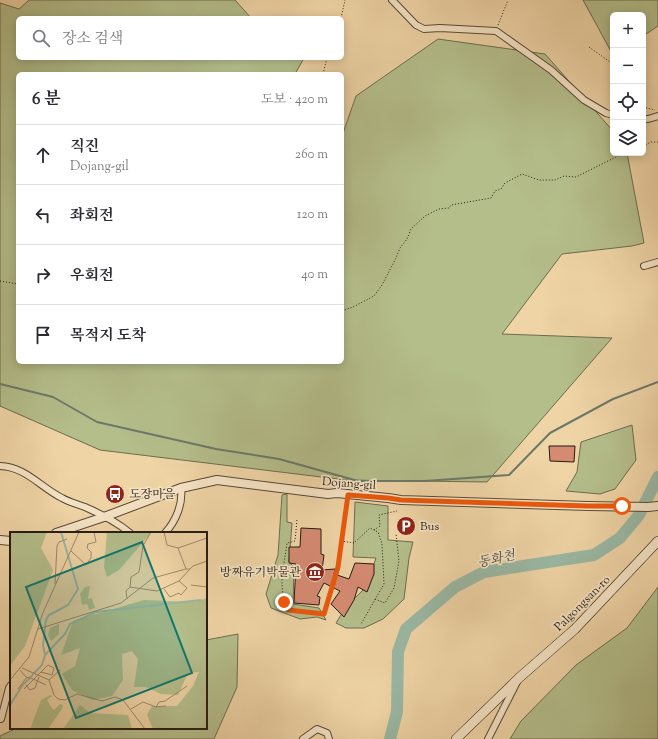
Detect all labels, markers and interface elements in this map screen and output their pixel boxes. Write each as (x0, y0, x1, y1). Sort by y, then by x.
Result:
map controls (610, 12, 646, 156)
button: + (610, 12, 646, 48)
search box (16, 16, 344, 60)
icon: search (30, 27, 52, 49)
text: 장소 검색 (62, 29, 123, 50)
button: − (610, 48, 646, 84)
button: locate (610, 84, 646, 120)
text: 6 분 (32, 88, 61, 112)
text: 도보 · 420 m (261, 91, 328, 109)
button: layers (610, 120, 646, 156)
text: 직진 (70, 137, 99, 158)
icon: ahead (32, 144, 54, 166)
text: 260 m (295, 146, 328, 164)
text: Dojang-gil (70, 158, 129, 176)
icon: left (32, 204, 54, 226)
text: 좌회전 (70, 206, 113, 227)
text: 120 m (297, 206, 328, 224)
icon: right (32, 264, 54, 286)
text: 우회전 (70, 266, 113, 287)
text: 40 m (301, 266, 328, 284)
icon: arrive (32, 324, 54, 346)
text: 목적지 도착 (70, 326, 146, 347)
street label: Dojang-gil (321, 473, 377, 495)
bus stop icon: 도장마을 (104, 483, 126, 505)
place label: 도장마을 (129, 486, 176, 504)
route start (613, 497, 631, 515)
parking icon: Bus (395, 515, 417, 537)
place label: Bus (420, 518, 439, 536)
inset map (10, 532, 207, 729)
water label: 동화천 (476, 547, 518, 573)
museum icon: 방짜유기박물관 (304, 561, 326, 583)
place label: 방짜유기박물관 (220, 564, 301, 582)
street label: Palgongsan-ro (551, 571, 615, 636)
route end (275, 593, 293, 611)

